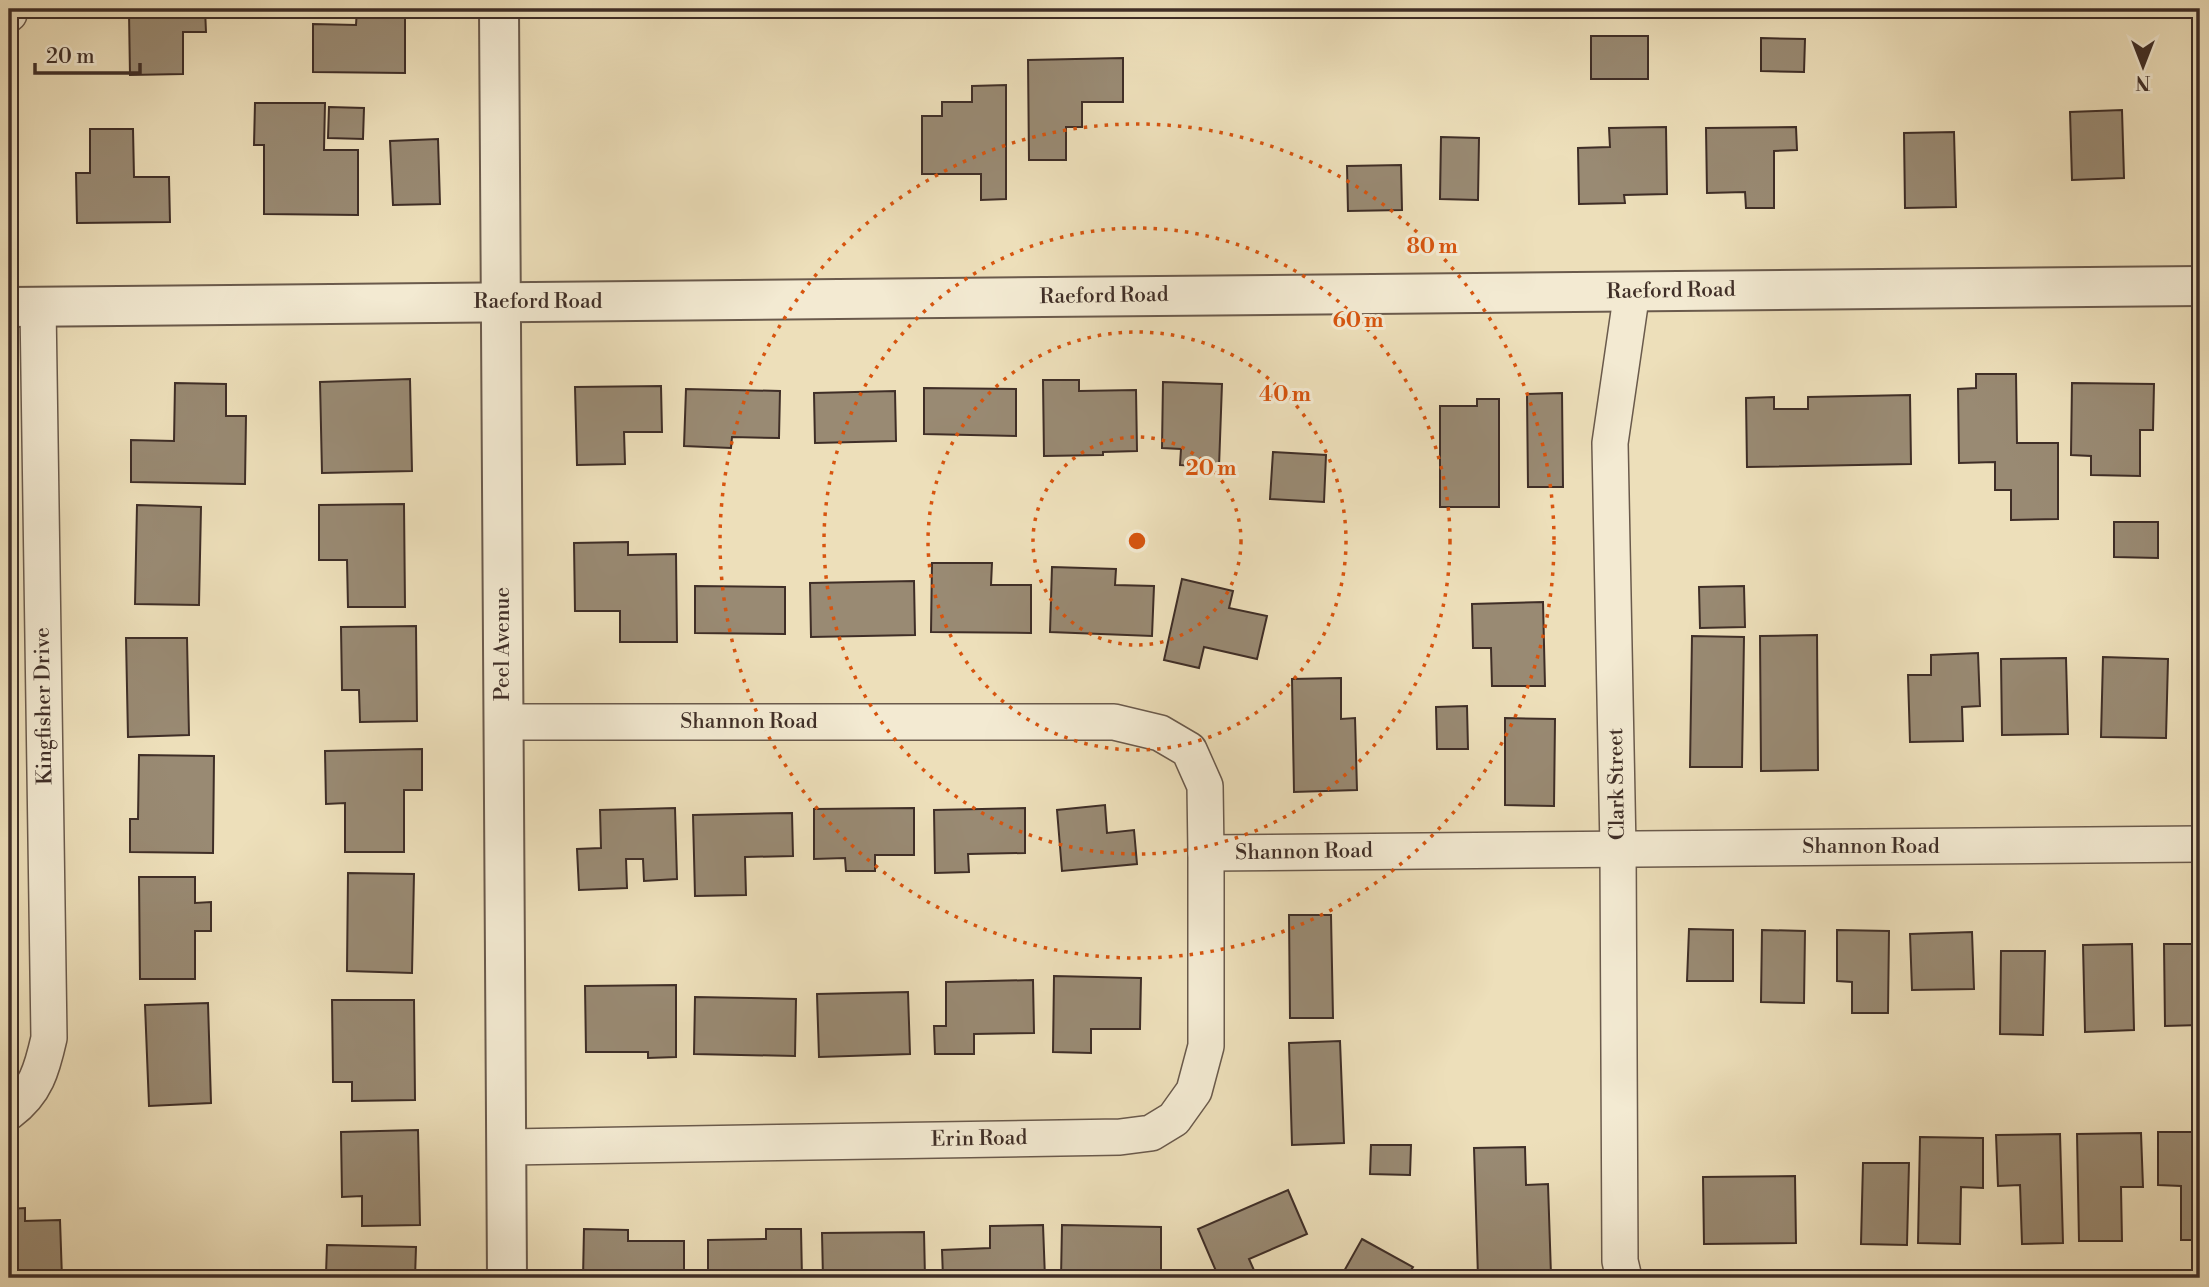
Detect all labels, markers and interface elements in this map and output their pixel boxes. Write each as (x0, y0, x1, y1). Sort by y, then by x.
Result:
scale bar (35, 32, 140, 76)
north arrow (2108, 32, 2178, 102)
text: 20 m (46, 44, 95, 70)
text: N (2135, 70, 2151, 94)
text: 80 m (1406, 234, 1458, 260)
street label: Raeford Road (1606, 277, 1736, 305)
street label: Raeford Road (1039, 282, 1169, 310)
street label: Raeford Road (473, 289, 603, 315)
text: 60 m (1333, 308, 1383, 334)
text: 40 m (1259, 382, 1311, 408)
text: 20 m (1186, 456, 1236, 482)
centre of rings (1125, 529, 1149, 553)
street label: Peel Avenue (490, 587, 516, 701)
street label: Kingfisher Drive (30, 627, 58, 785)
street label: Shannon Road (680, 709, 818, 735)
street label: Clark Street (1603, 727, 1631, 840)
street label: Shannon Road (1802, 834, 1940, 860)
street label: Shannon Road (1235, 838, 1373, 866)
street label: Erin Road (931, 1125, 1028, 1153)

